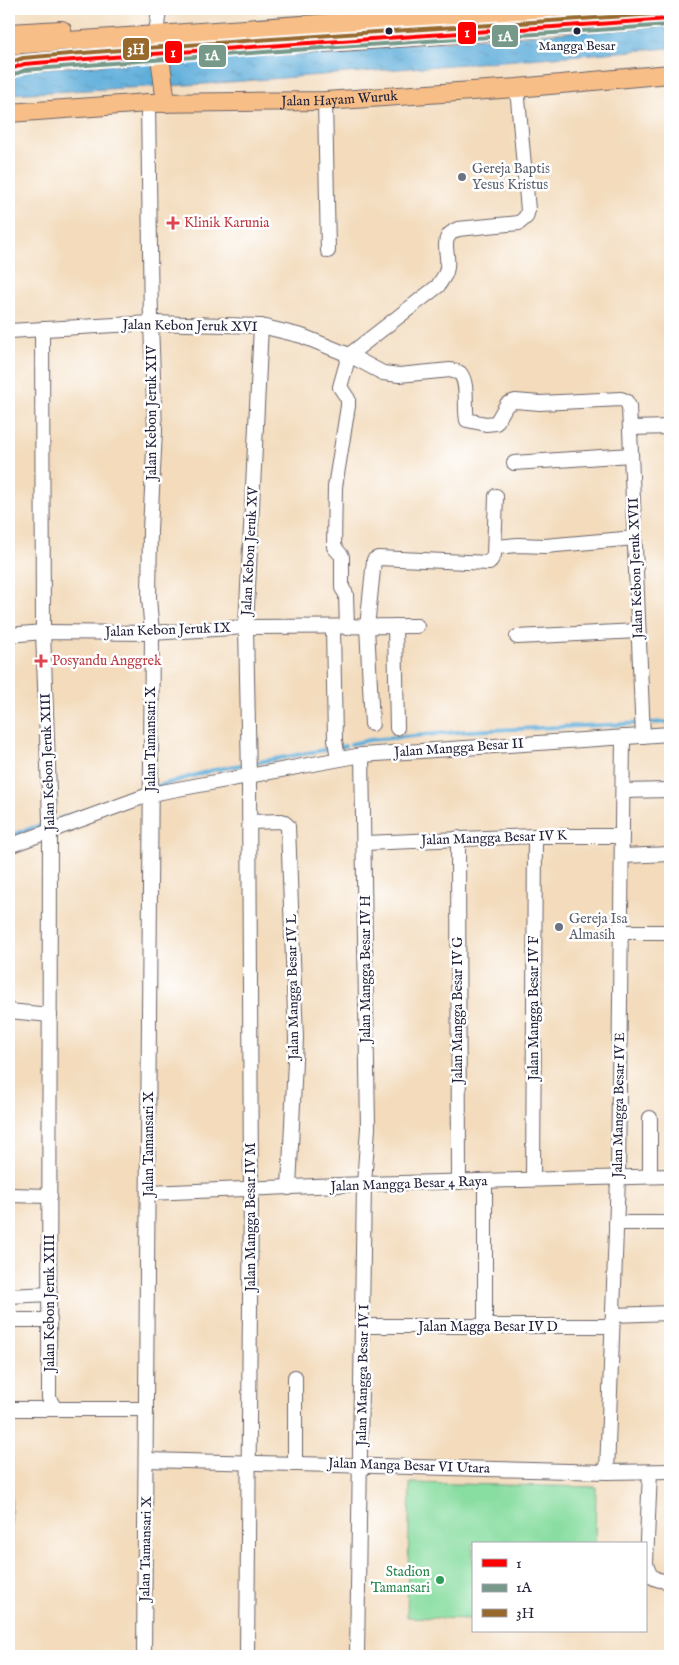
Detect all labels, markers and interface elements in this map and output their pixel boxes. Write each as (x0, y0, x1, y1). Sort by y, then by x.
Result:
line badge: 1 (457, 21, 477, 45)
text: 1 (464, 24, 470, 42)
line badge: 1A (491, 24, 519, 48)
unlabelled marker (384, 26, 394, 36)
marker: Mangga Besar (572, 26, 582, 36)
text: 1A (498, 28, 514, 46)
line badge: 3H (122, 37, 150, 61)
place label: Mangga Besar (539, 38, 616, 55)
line badge: 1 (164, 40, 183, 64)
text: 3H (127, 41, 145, 59)
text: 1 (170, 44, 176, 62)
line badge: 1A (198, 44, 227, 68)
text: 1A (205, 47, 221, 65)
street label: Jalan Hayam Wuruk (279, 87, 399, 111)
place label: Gereja Baptis Yesus Kristus (472, 160, 550, 194)
marker: Gereja Baptis Yesus Kristus (456, 171, 468, 183)
place label: Klinik Karunia (184, 214, 270, 232)
marker: Klinik Karunia (166, 216, 180, 230)
street label: Jalan Kebon Jeruk XVI (120, 316, 258, 336)
street label: Jalan Kebon Jeruk XIV (143, 345, 161, 483)
street label: Jalan Kebon Jeruk XV (238, 485, 262, 618)
street label: Jalan Kebon Jeruk XVII (625, 497, 648, 641)
street label: Jalan Kebon Jeruk IX (103, 619, 232, 641)
place label: Posyandu Anggrek (52, 652, 162, 670)
marker: Posyandu Anggrek (34, 654, 48, 668)
street label: Jalan Tamansari X (142, 686, 160, 794)
street label: Jalan Kebon Jeruk XIII (37, 693, 59, 833)
street label: Jalan Mangga Besar II (392, 734, 524, 762)
street label: Jalan Mangga Besar IV K (419, 826, 568, 850)
street label: Jalan Mangga Besar IV H (357, 895, 375, 1045)
place label: Gereja Isa Almasih (568, 910, 628, 944)
street label: Jalan Mangga Besar IV L (283, 914, 303, 1062)
marker: Gereja Isa Almasih (553, 921, 565, 933)
street label: Jalan Mangga Besar IV G (449, 936, 467, 1085)
street label: Jalan Mangga Besar IV F (525, 936, 543, 1082)
street label: Jalan Mangga Besar IV E (609, 1032, 629, 1180)
street label: Jalan Tamansari X (140, 1091, 158, 1199)
street label: Jalan Mangga Besar IV M (242, 1142, 260, 1294)
street label: Jalan Mangga Besar 4 Raya (328, 1172, 489, 1196)
street label: Jalan Kebon Jeruk XIII (41, 1234, 59, 1374)
street label: Jalan Mangga Besar IV I (353, 1304, 373, 1448)
street label: Jalan Magga Besar IV D (416, 1318, 558, 1336)
street label: Jalan Manga Besar VI Utara (326, 1454, 491, 1478)
street label: Jalan Tamansari X (136, 1495, 156, 1604)
legend (472, 1542, 646, 1632)
text: 1 (516, 1554, 522, 1573)
place label: Stadion Tamansari (371, 1563, 431, 1597)
marker: Stadion Tamansari (434, 1574, 446, 1586)
text: 1A (516, 1578, 533, 1597)
text: 3H (516, 1604, 535, 1623)

